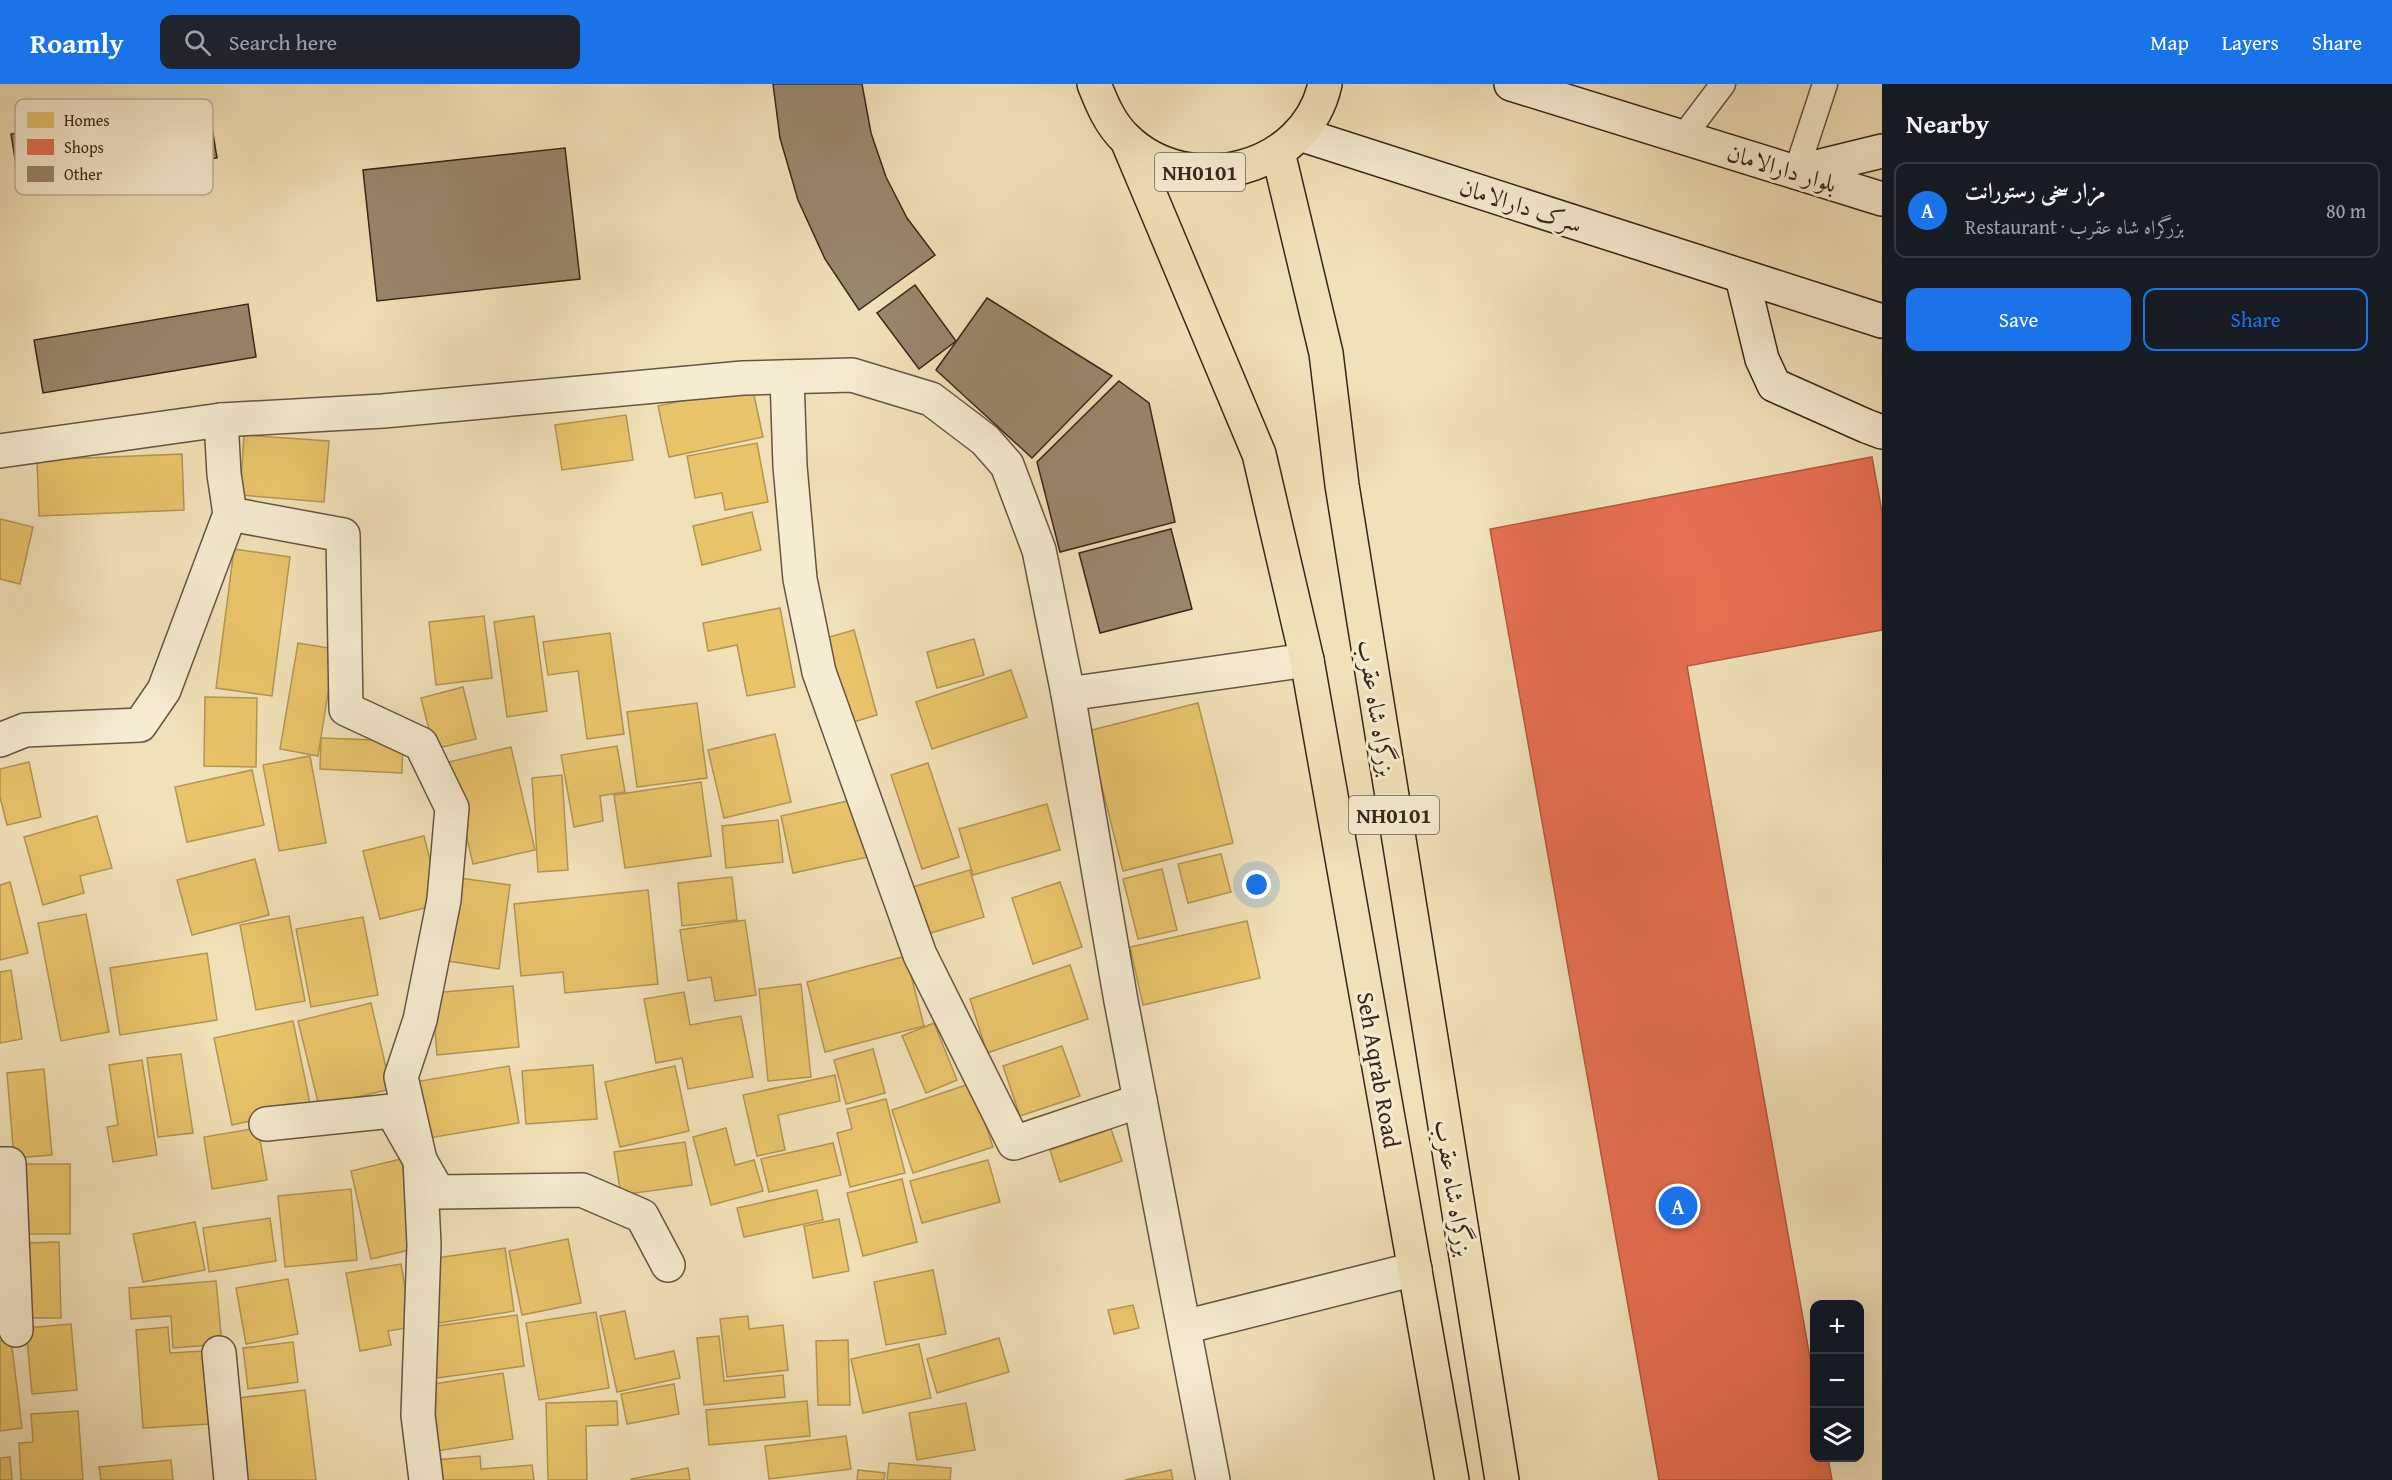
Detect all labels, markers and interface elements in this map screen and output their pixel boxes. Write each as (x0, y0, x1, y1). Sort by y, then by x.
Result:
search box (160, 15, 580, 69)
text: Roamly (30, 22, 124, 63)
icon: search (181, 26, 214, 59)
text: Search here (229, 26, 337, 58)
text: Map (2150, 27, 2189, 58)
text: Layers (2222, 27, 2279, 58)
text: Share (2312, 27, 2362, 58)
legend (15, 99, 213, 195)
text: Nearby (1906, 104, 1989, 143)
text: Homes (64, 108, 110, 132)
text: Shops (64, 135, 104, 159)
street label: بلوار دارالامان (1723, 135, 1841, 201)
road number: NH0101 (1155, 153, 1245, 191)
text: Other (64, 162, 103, 186)
street label: سرک دارالامان (1455, 169, 1587, 241)
text: مزار سخی رستورانت (1965, 174, 2105, 206)
text: A (1921, 196, 1934, 225)
text: 80 m (2326, 196, 2366, 225)
text: Restaurant · بزرگراه شاه عقرب (1965, 212, 2184, 241)
button: Save (1906, 288, 2131, 351)
button: Share (2143, 288, 2368, 351)
street label: بزرگراه شاه عقرب (1349, 637, 1405, 779)
road number: NH0101 (1349, 796, 1439, 834)
your location (1242, 870, 1271, 899)
street label: Seh Aqrab Road (1348, 989, 1410, 1151)
street label: بزرگراه شاه عقرب (1426, 1117, 1482, 1259)
pin: A (1658, 1184, 1698, 1228)
map controls (1810, 1300, 1864, 1462)
button: + (1810, 1300, 1864, 1354)
button: − (1810, 1354, 1864, 1408)
button: layers (1810, 1408, 1864, 1462)

